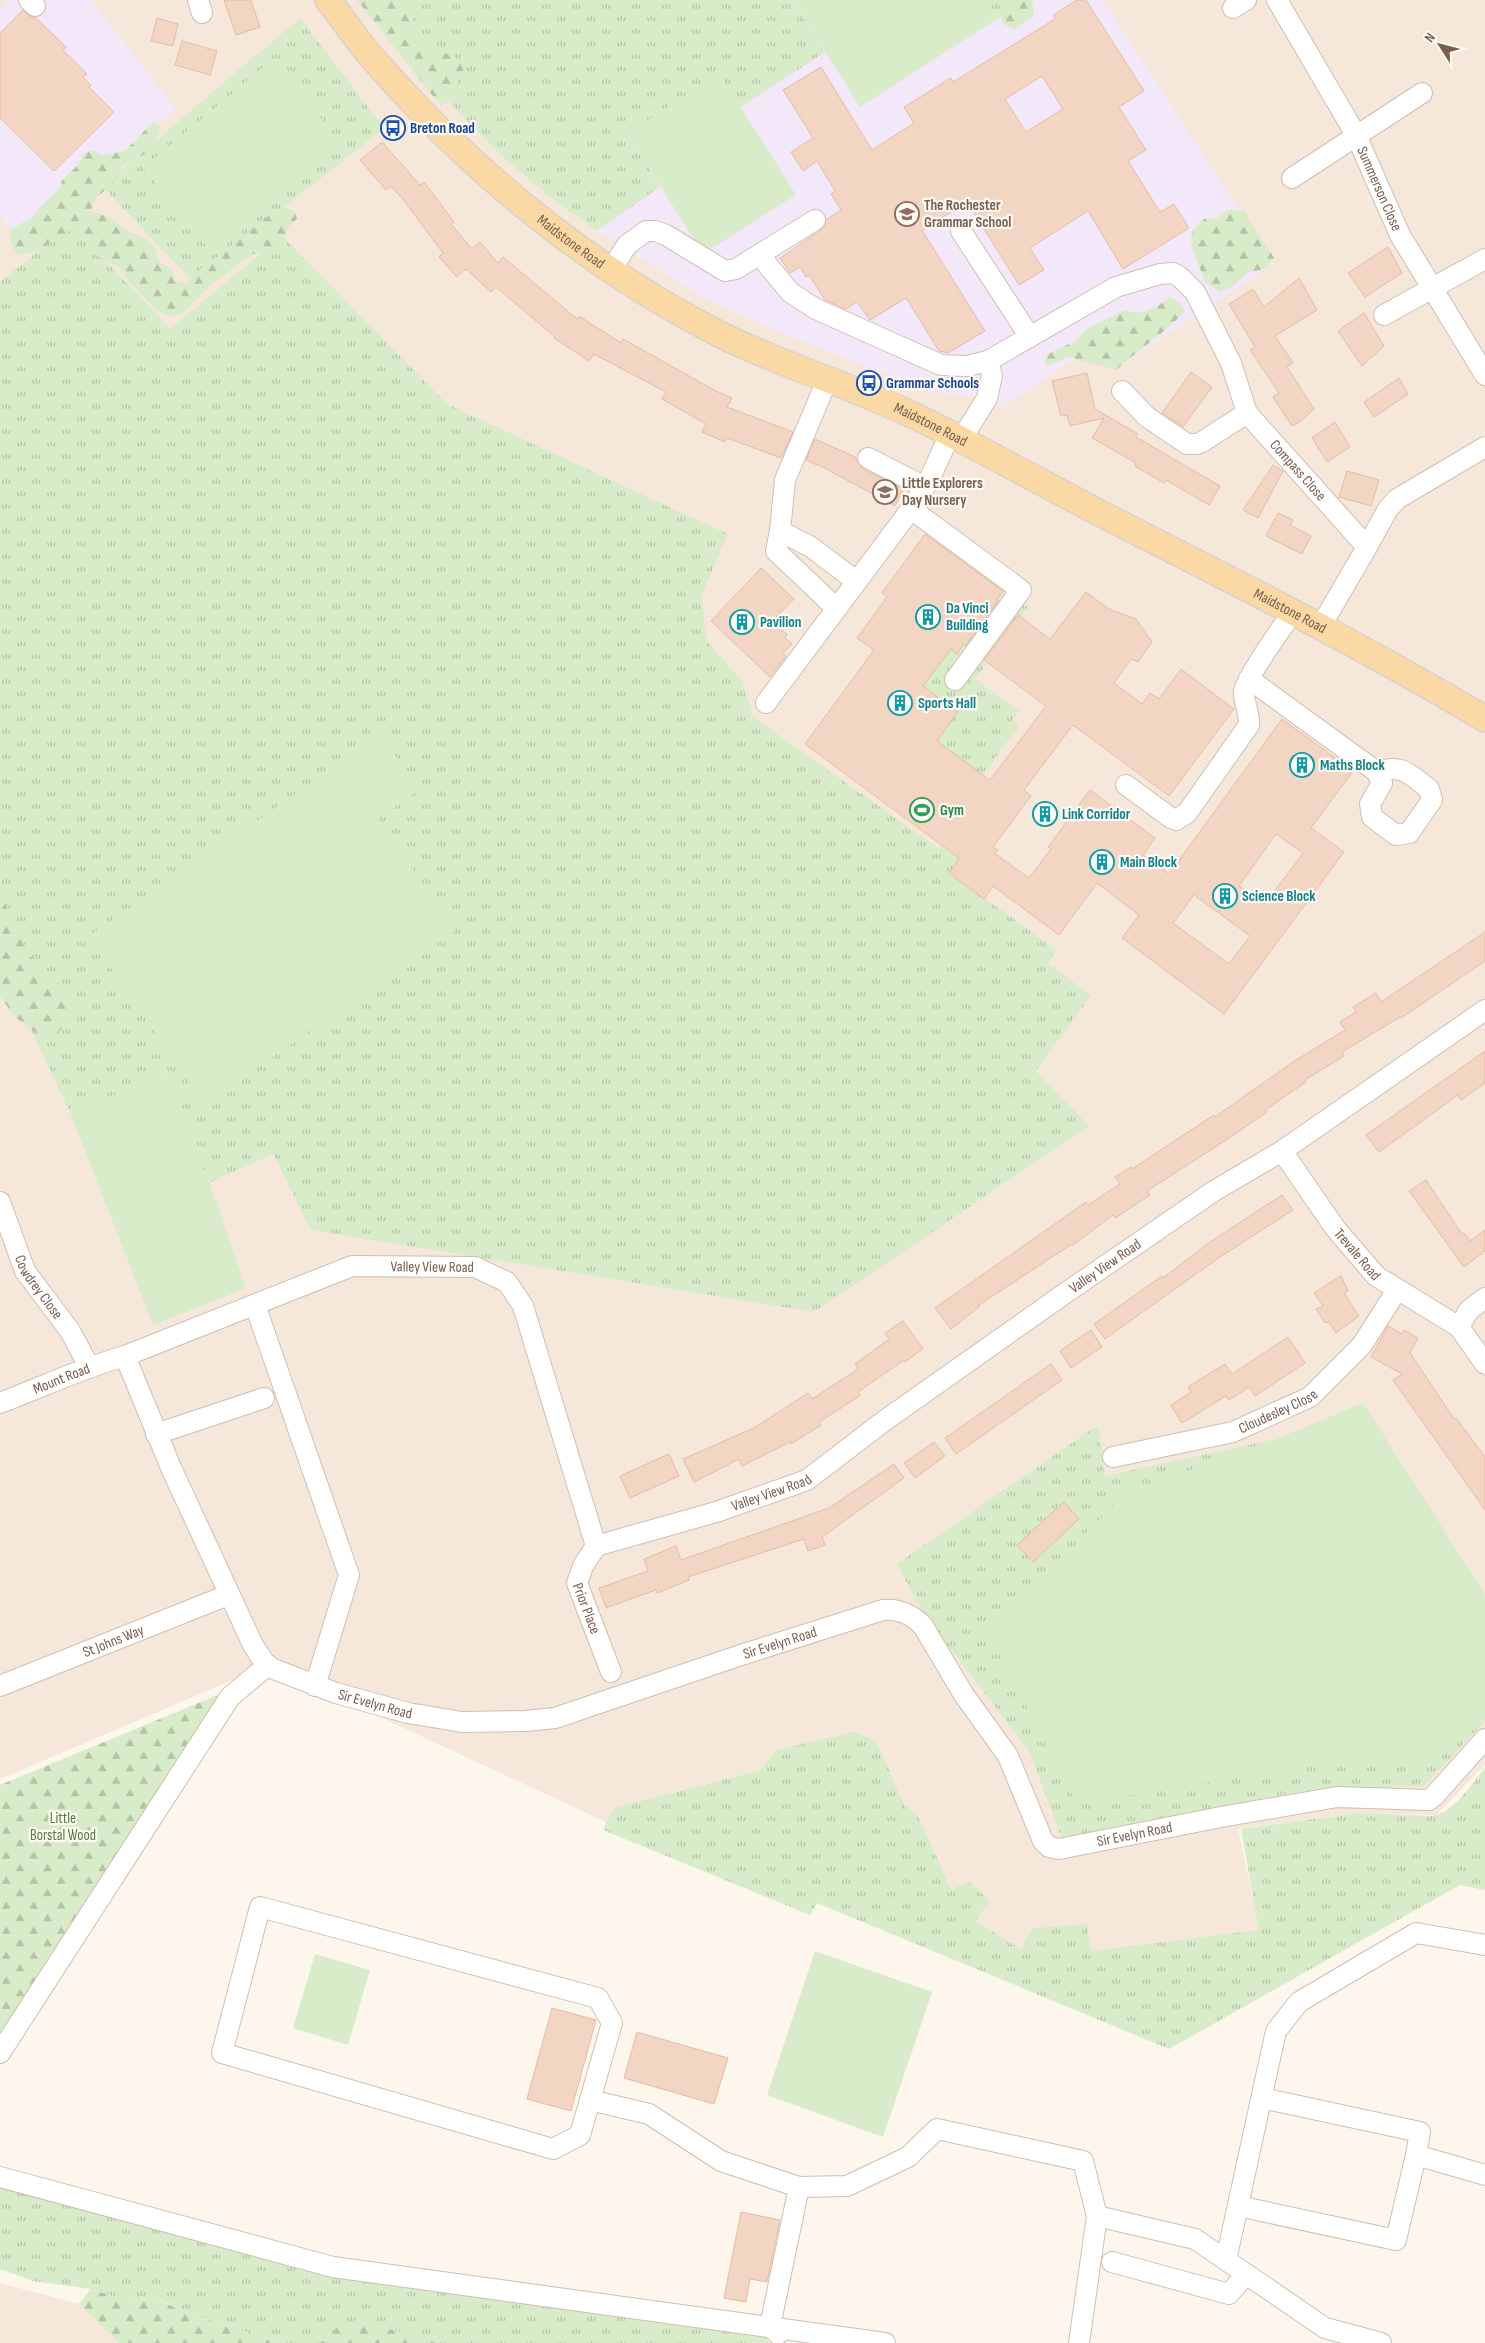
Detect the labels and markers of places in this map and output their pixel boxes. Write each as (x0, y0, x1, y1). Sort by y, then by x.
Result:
bus stop icon: Breton Road (380, 115, 406, 141)
place label: Breton Road (410, 119, 475, 138)
place label: The Rochester Grammar School (924, 196, 1011, 232)
school or university icon: The Rochester Grammar School (894, 201, 920, 227)
bus stop icon: Grammar Schools (856, 370, 882, 396)
place label: Grammar Schools (886, 374, 979, 393)
place label: Little Explorers Day Nursery (902, 474, 983, 510)
school or university icon: Little Explorers Day Nursery (872, 479, 898, 505)
place label: Da Vinci Building (946, 599, 989, 635)
building icon: Da Vinci Building (915, 604, 941, 630)
building icon: Pavilion (729, 609, 755, 635)
place label: Pavilion (760, 613, 801, 632)
building icon: Sports Hall (887, 690, 913, 716)
place label: Sports Hall (918, 694, 976, 713)
building icon: Maths Block (1289, 752, 1315, 778)
place label: Maths Block (1320, 756, 1385, 775)
sports icon: Gym (909, 797, 935, 823)
place label: Gym (940, 801, 964, 820)
building icon: Link Corridor (1032, 801, 1058, 827)
place label: Link Corridor (1062, 805, 1131, 824)
building icon: Main Block (1089, 849, 1115, 875)
place label: Main Block (1120, 853, 1178, 872)
building icon: Science Block (1212, 883, 1238, 909)
place label: Science Block (1242, 887, 1316, 906)

